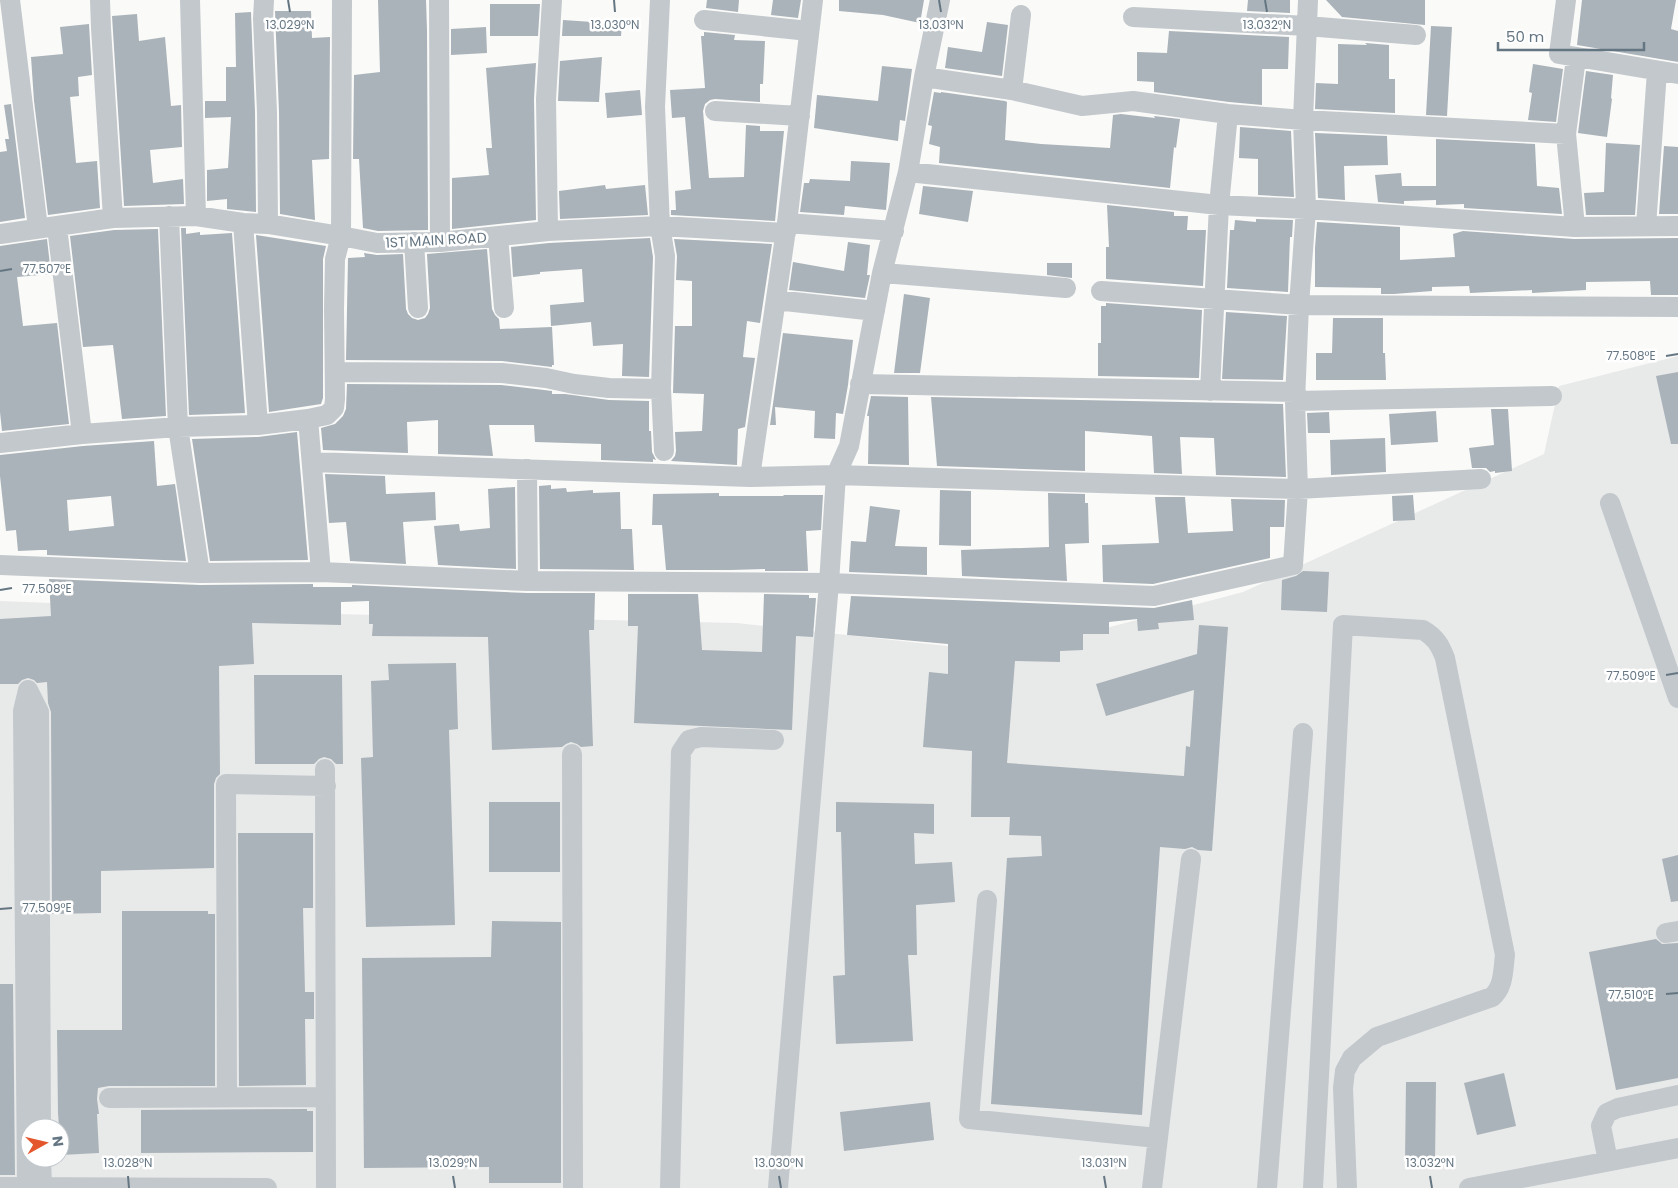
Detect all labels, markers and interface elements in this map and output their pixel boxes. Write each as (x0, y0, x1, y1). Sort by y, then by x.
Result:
text: 13.029°N (266, 16, 314, 33)
text: 13.030°N (591, 16, 639, 33)
text: 13.031°N (918, 16, 964, 33)
text: 13.032°N (1243, 16, 1291, 33)
scale bar (1498, 20, 1644, 52)
text: 50 m (1506, 26, 1544, 47)
street label: 1ST MAIN ROAD (385, 227, 487, 253)
text: 77.507°E (23, 260, 71, 277)
text: 77.508°E (1606, 347, 1656, 364)
text: 77.508°E (22, 580, 72, 597)
text: 77.509°E (1606, 667, 1656, 684)
text: 77.509°E (22, 899, 72, 916)
text: 77.510°E (1608, 986, 1654, 1003)
north arrow (20, 1118, 70, 1168)
text: N (47, 1135, 69, 1148)
text: 13.028°N (104, 1154, 152, 1171)
text: 13.029°N (429, 1154, 477, 1171)
text: 13.030°N (755, 1154, 803, 1171)
text: 13.031°N (1081, 1154, 1127, 1171)
text: 13.032°N (1406, 1154, 1454, 1171)

